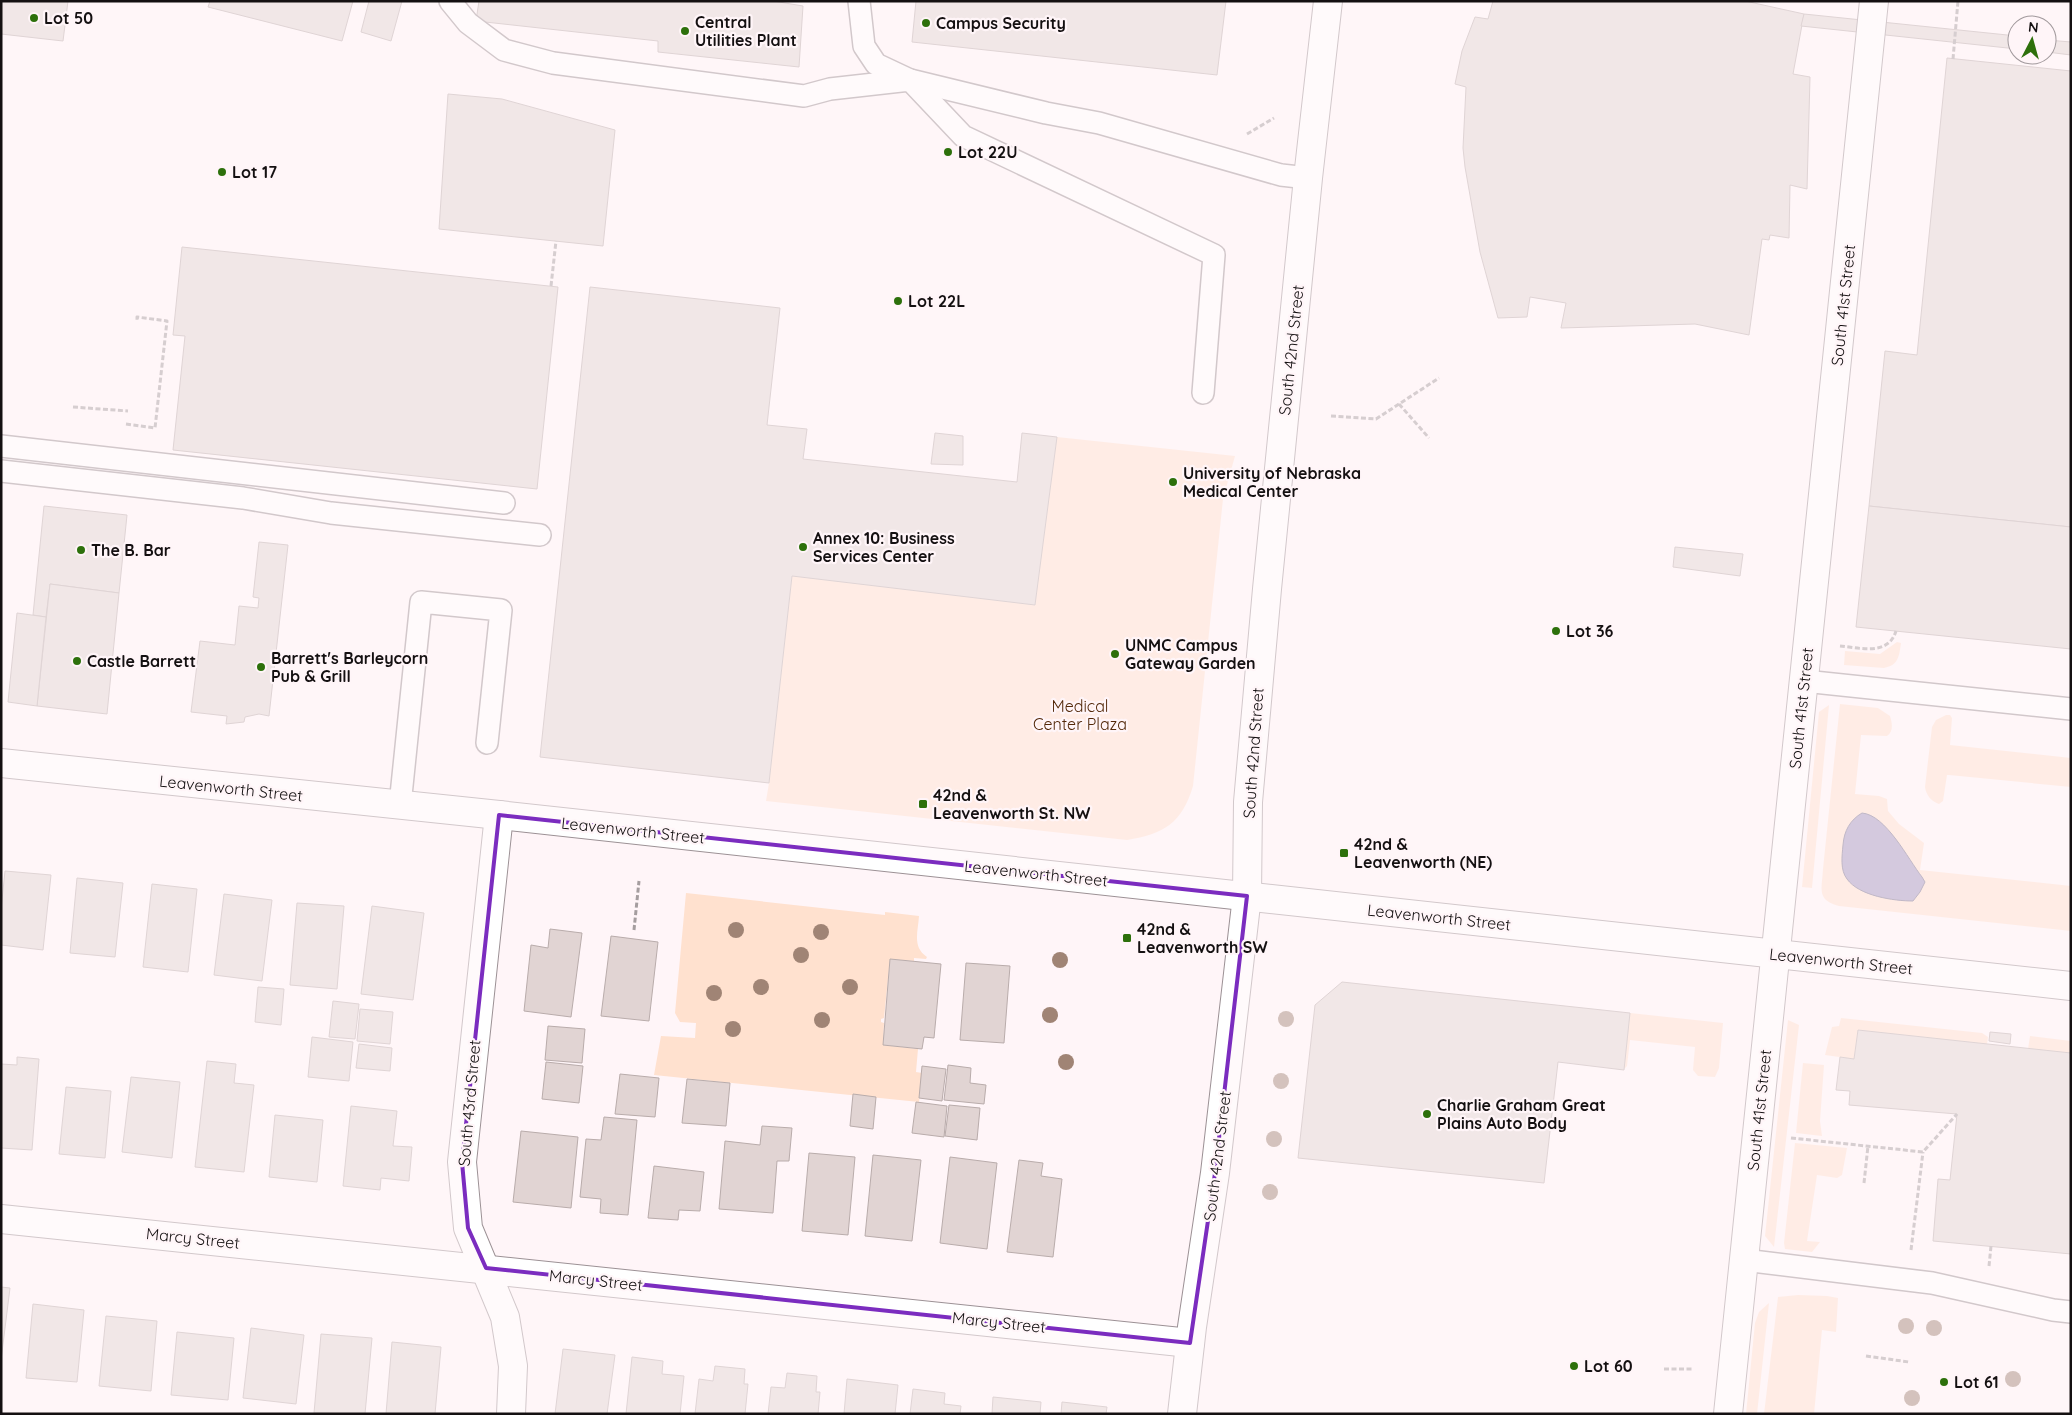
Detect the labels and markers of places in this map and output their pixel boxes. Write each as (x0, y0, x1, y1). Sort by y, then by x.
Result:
place label: Lot 50 (44, 8, 93, 28)
marker: Lot 50 (28, 12, 40, 24)
place label: Central Utilities Plant (695, 12, 797, 50)
place label: Campus Security (936, 13, 1066, 33)
marker: Campus Security (920, 17, 932, 29)
marker: Central Utilities Plant (679, 25, 691, 37)
place label: Lot 22U (958, 142, 1018, 162)
marker: Lot 22U (942, 146, 954, 158)
place label: Lot 17 (232, 162, 277, 182)
marker: Lot 17 (216, 166, 228, 178)
place label: Lot 22L (908, 291, 965, 311)
marker: Lot 22L (892, 295, 904, 307)
place label: University of Nebraska Medical Center (1183, 463, 1361, 501)
marker: University of Nebraska Medical Center (1167, 476, 1179, 488)
place label: Annex 10: Business Services Center (813, 528, 955, 566)
place label: The B. Bar (91, 540, 171, 560)
marker: Annex 10: Business Services Center (797, 541, 809, 553)
marker: The B. Bar (75, 544, 87, 556)
place label: Lot 36 (1566, 621, 1614, 641)
marker: Lot 36 (1550, 625, 1562, 637)
place label: UNMC Campus Gateway Garden (1125, 635, 1256, 673)
place label: Barrett's Barleycorn Pub & Grill (271, 648, 428, 686)
marker: UNMC Campus Gateway Garden (1109, 648, 1121, 660)
place label: Castle Barrett (87, 651, 196, 671)
marker: Castle Barrett (71, 655, 83, 667)
marker: Barrett's Barleycorn Pub & Grill (255, 661, 267, 673)
place label: 42nd & Leavenworth St. NW (933, 785, 1090, 823)
marker: 42nd & Leavenworth St. NW (917, 798, 929, 810)
place label: 42nd & Leavenworth (NE) (1354, 834, 1492, 872)
marker: 42nd & Leavenworth (NE) (1338, 847, 1350, 859)
place label: 42nd & Leavenworth SW (1137, 919, 1268, 957)
marker: 42nd & Leavenworth SW (1121, 932, 1133, 944)
place label: Charlie Graham Great Plains Auto Body (1437, 1095, 1606, 1133)
marker: Charlie Graham Great Plains Auto Body (1421, 1108, 1433, 1120)
place label: Lot 60 (1584, 1356, 1633, 1376)
marker: Lot 60 (1568, 1360, 1580, 1372)
place label: Lot 61 (1954, 1372, 1999, 1392)
marker: Lot 61 (1938, 1376, 1950, 1388)

